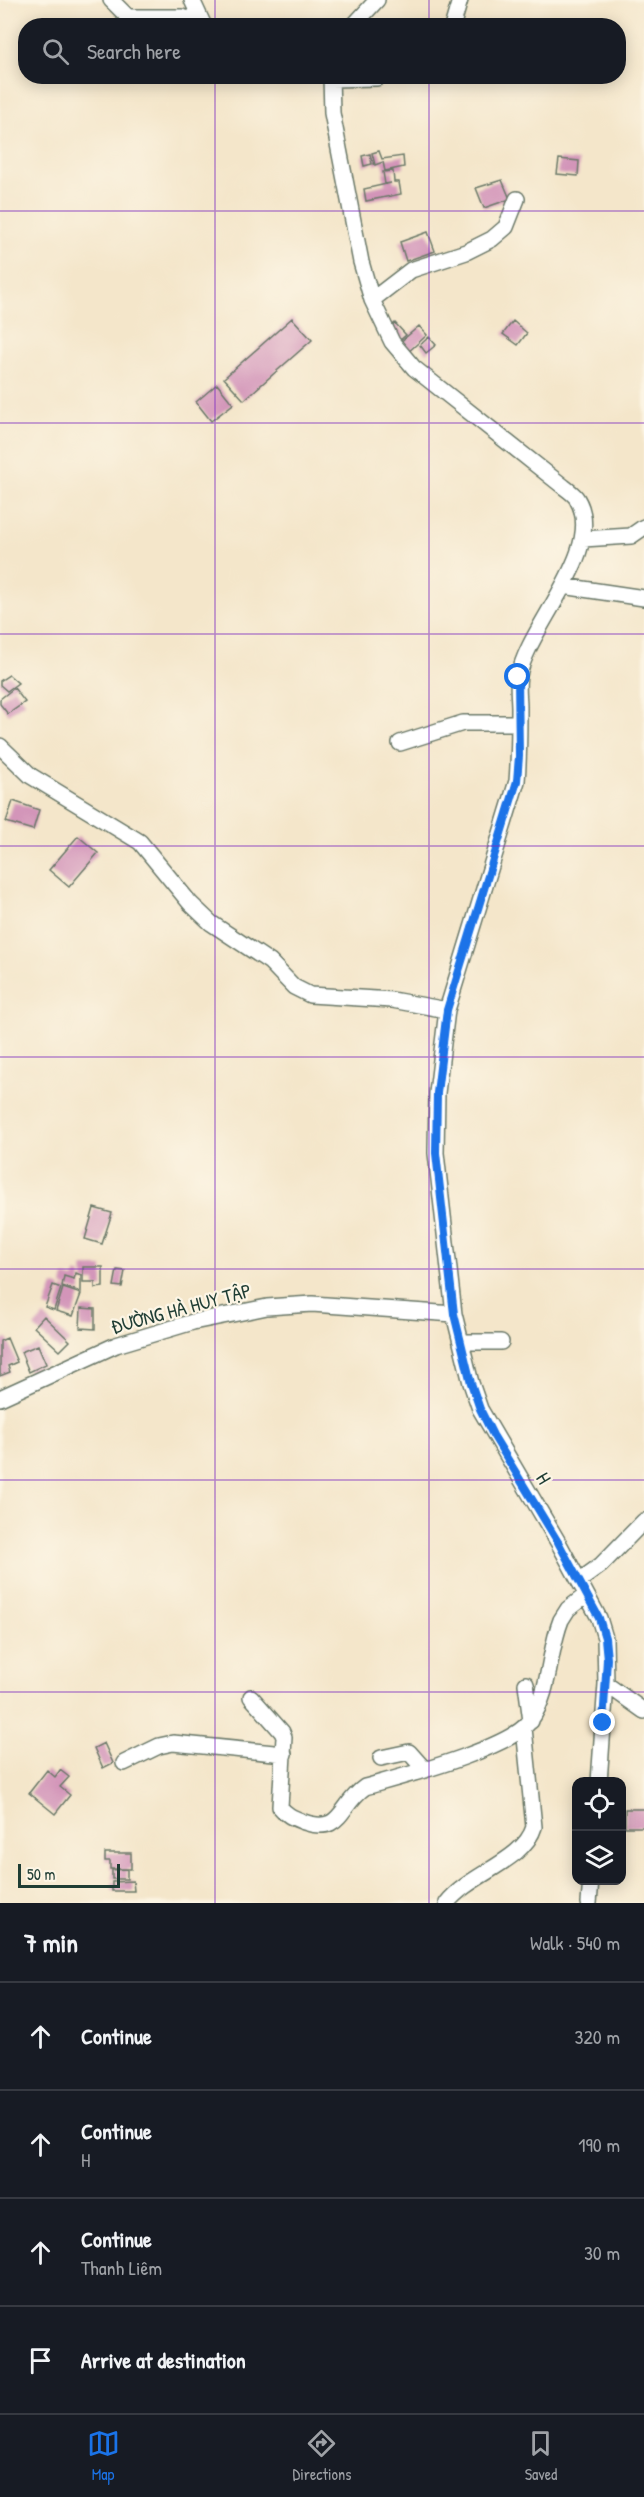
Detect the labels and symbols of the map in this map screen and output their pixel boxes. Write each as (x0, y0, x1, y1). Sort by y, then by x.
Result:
route start (504, 663, 530, 689)
street label: ĐƯỜNG HÀ HUY TẬP (108, 1276, 254, 1340)
street label: H (530, 1467, 558, 1489)
route end (589, 1709, 615, 1735)
scale bar (18, 1861, 120, 1888)

